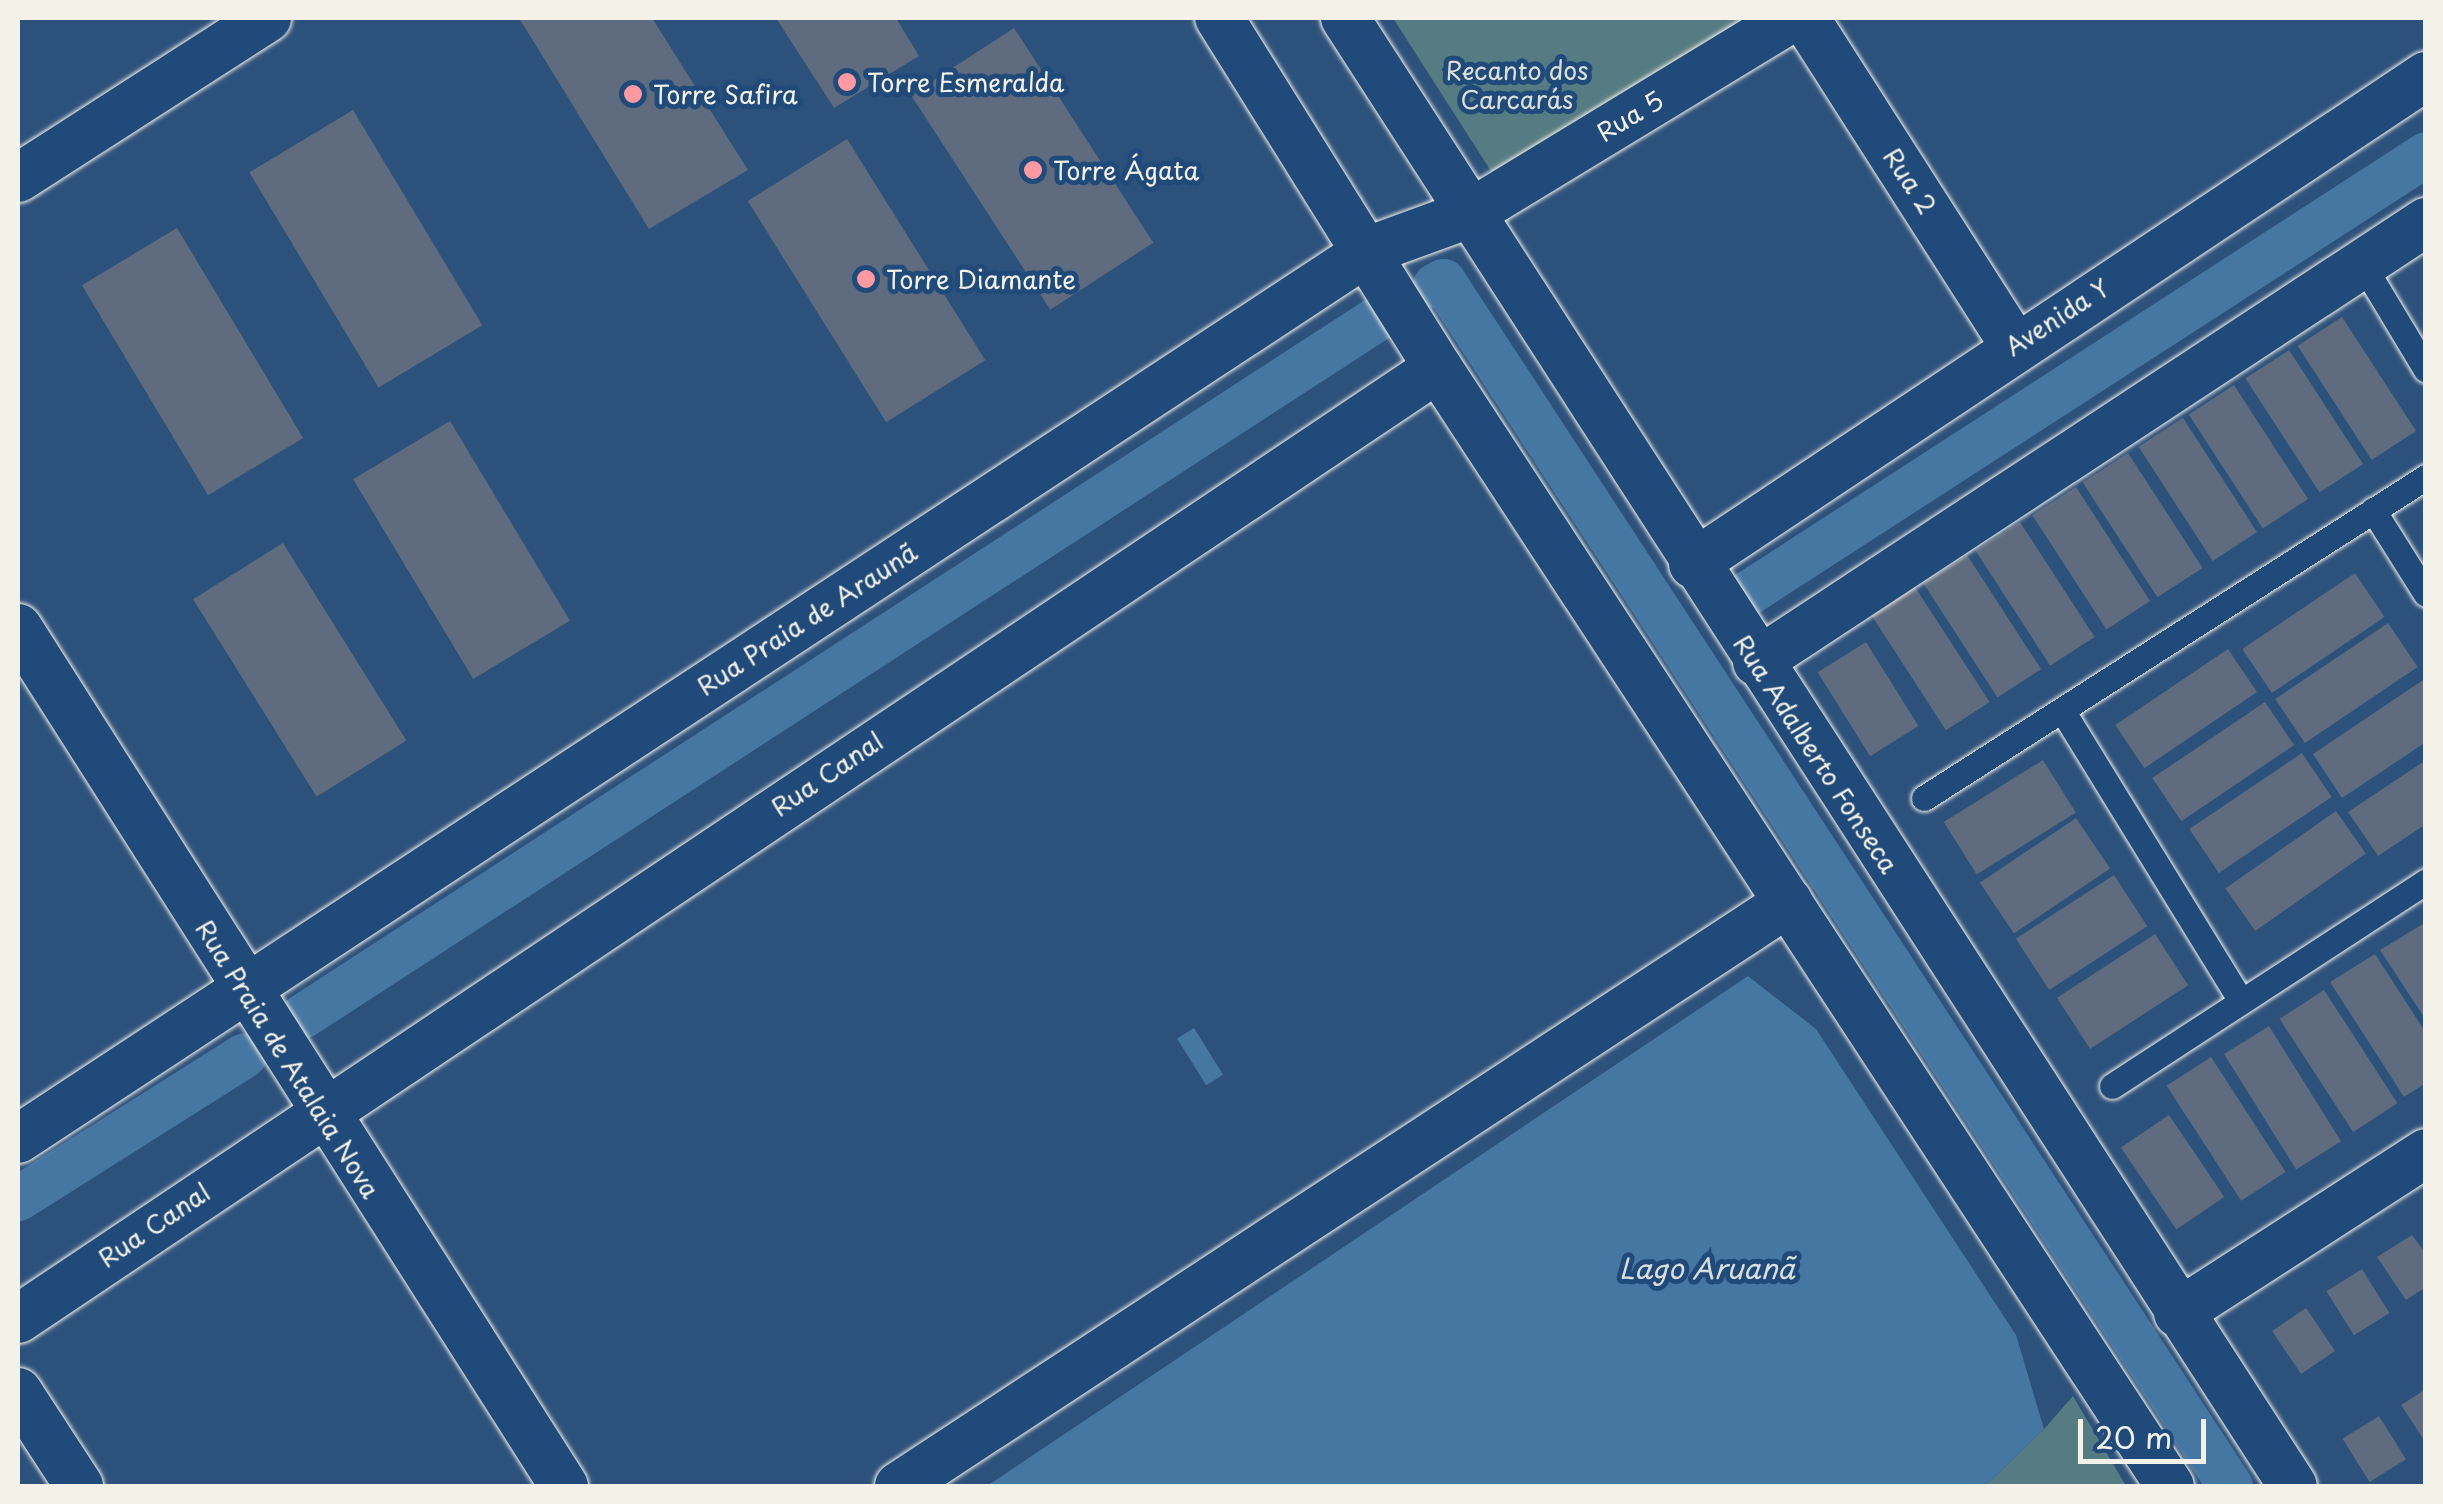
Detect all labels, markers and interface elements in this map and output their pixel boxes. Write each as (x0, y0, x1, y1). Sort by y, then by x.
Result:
park label: Recanto dos Carcarás (1445, 56, 1589, 115)
place label: Torre Esmeralda (867, 67, 1064, 97)
marker: Torre Esmeralda (836, 71, 858, 93)
place label: Torre Safira (653, 79, 797, 109)
marker: Torre Safira (622, 83, 644, 105)
street label: Rua 5 (1591, 85, 1669, 147)
street label: Rua 2 (1877, 142, 1943, 220)
place label: Torre Ágata (1053, 155, 1200, 185)
marker: Torre Ágata (1022, 159, 1044, 181)
place label: Torre Diamante (886, 264, 1075, 294)
marker: Torre Diamante (855, 268, 877, 290)
street label: Avenida Y (1999, 272, 2115, 362)
street label: Rua Praia de Araunã (691, 536, 923, 702)
street label: Rua Adalberto Fonseca (1727, 629, 1905, 879)
street label: Rua Canal (766, 726, 888, 822)
street label: Rua Praia de Atalaia Nova (189, 913, 387, 1205)
street label: Rua Canal (93, 1177, 215, 1273)
water label: Lago Aruanã (1619, 1251, 1795, 1285)
scale bar (2083, 1399, 2210, 1461)
text: 20 m (2095, 1414, 2172, 1459)

